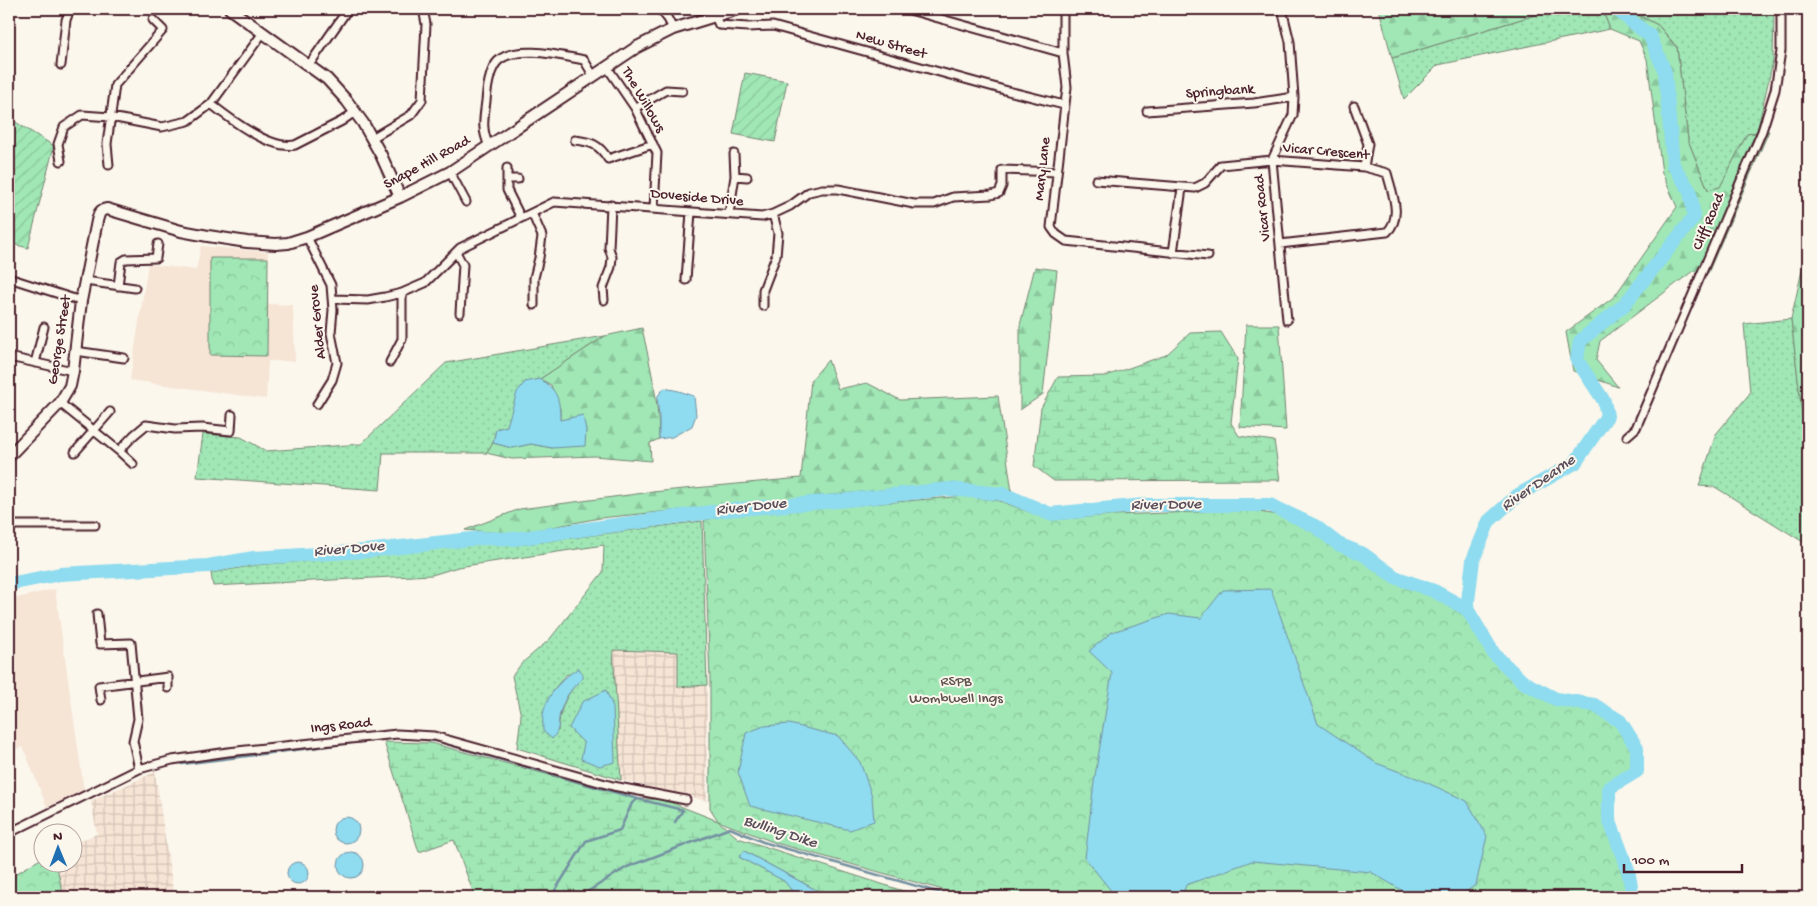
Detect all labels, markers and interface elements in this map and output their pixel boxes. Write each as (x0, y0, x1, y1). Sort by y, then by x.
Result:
street label: New Street (854, 26, 930, 64)
street label: The Willows (617, 63, 669, 136)
street label: Springbank (1185, 81, 1256, 103)
street label: Snape Hill Road (381, 131, 474, 194)
street label: Mary Lane (1031, 136, 1055, 202)
street label: Vicar Crescent (1281, 139, 1372, 165)
street label: Vicar Road (1250, 173, 1276, 243)
street label: Doveside Drive (649, 185, 745, 211)
street label: Cliff Road (1689, 190, 1730, 253)
street label: Alder Grove (305, 284, 331, 360)
street label: George Street (44, 292, 76, 386)
water label: River Dearne (1498, 451, 1580, 516)
water label: River Dove (715, 495, 788, 521)
water label: River Dove (1131, 496, 1202, 516)
water label: River Dove (313, 537, 386, 563)
park label: RSPB Wombwell Ings (909, 673, 1003, 708)
street label: Ings Road (310, 714, 374, 738)
water label: Bulling Dike (741, 812, 820, 854)
north arrow (32, 824, 82, 874)
text: N (53, 829, 63, 846)
scale bar (1624, 841, 1742, 873)
text: 100 m (1631, 852, 1670, 870)

